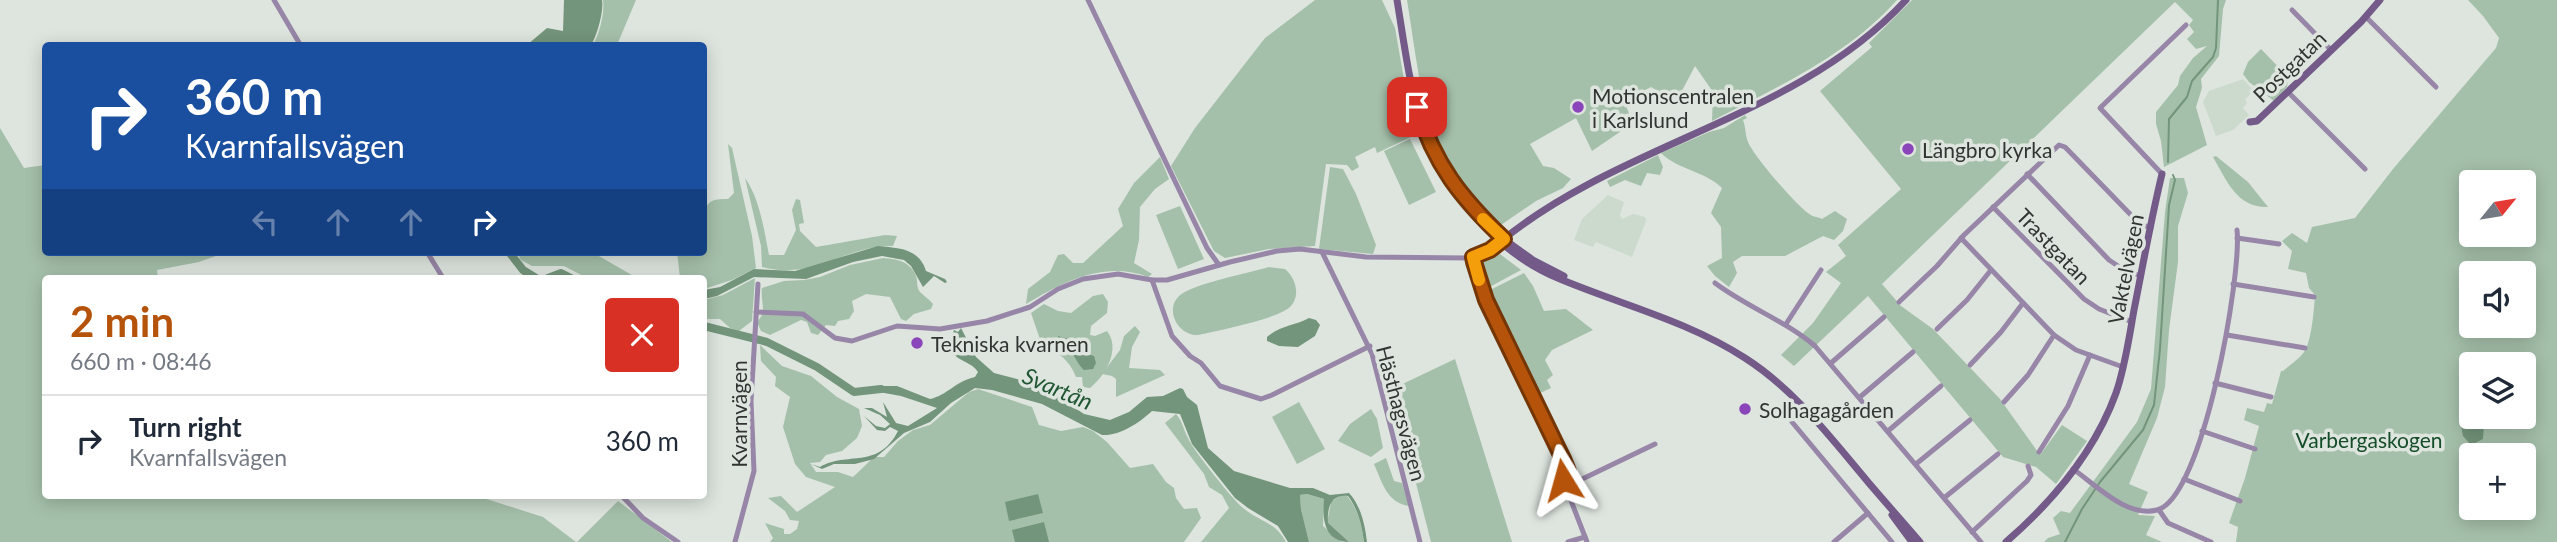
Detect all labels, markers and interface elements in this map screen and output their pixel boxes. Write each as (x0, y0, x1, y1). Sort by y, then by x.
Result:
street label: Postgatan (2247, 25, 2331, 107)
text: 360 m (185, 67, 323, 125)
icon: right (70, 70, 161, 161)
pin (1387, 77, 1447, 137)
place label: Motionscentralen i Karlslund (1592, 83, 1754, 132)
icon: arrive (1398, 88, 1436, 126)
marker: Motionscentralen i Karlslund (1570, 99, 1586, 115)
text: Kvarnfallsvägen (185, 126, 405, 165)
place label: Längbro kyrka (1922, 137, 2052, 162)
marker: Längbro kyrka (1900, 141, 1916, 157)
north arrow (2459, 170, 2536, 247)
map controls (2459, 170, 2536, 520)
icon: left (246, 203, 284, 241)
icon: ahead (319, 203, 357, 241)
icon: ahead (392, 203, 430, 241)
icon: right (465, 203, 503, 241)
street label: Trastgatan (2012, 203, 2096, 289)
street label: Vaktelvägen (2102, 212, 2148, 326)
button: sound (2459, 261, 2536, 338)
text: 2 min (70, 296, 174, 346)
button: close (605, 298, 679, 372)
place label: Tekniska kvarnen (931, 331, 1089, 356)
marker: Tekniska kvarnen (909, 335, 925, 351)
street label: Hästhagsvägen (1372, 342, 1432, 484)
text: 660 m · 08:46 (70, 347, 212, 375)
button: layers (2459, 352, 2536, 429)
street label: Kvarnvägen (726, 360, 751, 468)
water label: Svartån (1019, 361, 1097, 415)
place label: Solhagagården (1759, 397, 1894, 422)
marker: Solhagagården (1737, 401, 1753, 417)
text: Turn right (129, 411, 242, 443)
icon: right (70, 422, 108, 460)
text: 360 m (606, 425, 679, 457)
park label: Varbergaskogen (2296, 427, 2442, 452)
text: Kvarnfallsvägen (129, 443, 287, 471)
position arrow (1526, 443, 1600, 517)
button: + (2459, 443, 2536, 520)

